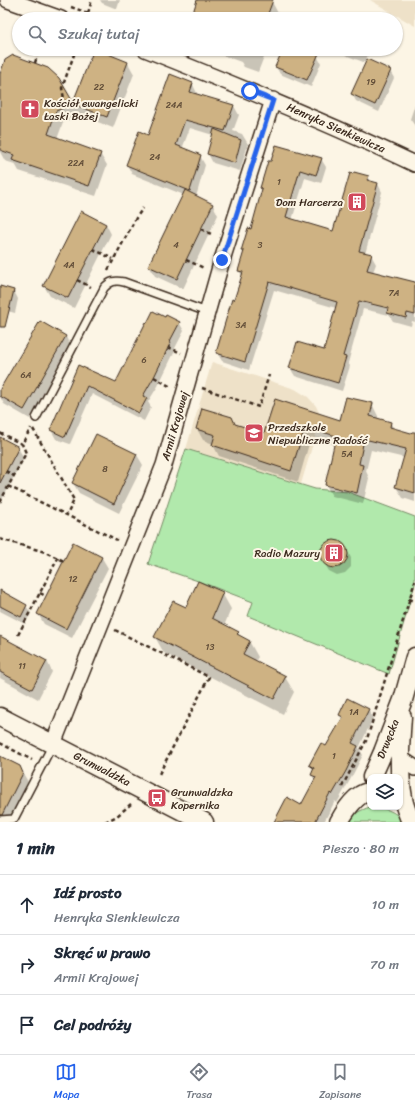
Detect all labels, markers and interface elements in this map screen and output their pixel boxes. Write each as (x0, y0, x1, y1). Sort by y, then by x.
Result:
search box (12, 12, 403, 56)
text: Szukaj tutaj (58, 21, 139, 47)
icon: search (26, 23, 48, 45)
house number: 19 (366, 74, 376, 90)
house number: 22 (94, 79, 104, 95)
route start (241, 82, 259, 100)
place label: Kościół ewangelicki Łaski Bożej (44, 94, 139, 126)
house number: 24A (166, 97, 182, 113)
church icon: Kościół ewangelicki Łaski Bożej (19, 98, 41, 120)
street label: Henryka Sienkiewicza (284, 98, 389, 158)
house number: 24 (150, 149, 161, 165)
house number: 22A (68, 155, 84, 171)
house number: 1 (277, 174, 281, 190)
building icon: Dom Harcerza (346, 191, 368, 213)
place label: Dom Harcerza (276, 193, 343, 212)
house number: 4 (173, 237, 179, 253)
house number: 3 (258, 237, 263, 253)
route end (213, 251, 231, 269)
house number: 4A (63, 257, 75, 273)
house number: 7A (388, 285, 400, 301)
house number: 3A (236, 317, 247, 333)
house number: 6 (141, 352, 147, 368)
house number: 6A (20, 367, 32, 383)
street label: Armii Krajowej (156, 388, 194, 464)
place label: Przedszkole Niepubliczne Radość (268, 418, 369, 450)
school or university icon: Przedszkole Niepubliczne Radość (243, 422, 265, 444)
house number: 5A (341, 446, 353, 462)
house number: 8 (102, 461, 108, 477)
building icon: Radio Mazury (323, 542, 345, 564)
place label: Radio Mazury (254, 544, 320, 563)
house number: 12 (68, 571, 78, 587)
house number: 13 (206, 639, 214, 655)
house number: 11 (18, 658, 26, 674)
house number: 1A (349, 704, 359, 720)
street label: Drwęcka (371, 716, 405, 762)
street label: Grunwaldzka (70, 746, 134, 792)
house number: 1 (332, 748, 336, 764)
map controls (367, 774, 403, 810)
button: layers (367, 774, 403, 810)
place label: Grunwaldzka Kopernika (171, 783, 233, 815)
bus stop icon: Grunwaldzka Kopernika (146, 787, 168, 809)
text: 1 min (16, 833, 55, 863)
text: Pieszo · 80 m (323, 837, 399, 860)
text: Idź prosto (54, 880, 122, 906)
text: 10 m (372, 893, 399, 916)
icon: ahead (16, 894, 38, 916)
text: Henryka Sienkiewicza (54, 906, 180, 929)
text: Skręć w prawo (54, 940, 150, 966)
text: 70 m (370, 953, 399, 976)
icon: right (16, 954, 38, 976)
text: Armii Krajowej (54, 966, 138, 989)
text: Cel podróży (54, 1012, 131, 1038)
icon: arrive (16, 1014, 38, 1036)
tab: Mapa (53, 1061, 79, 1104)
tab: Trasa (186, 1061, 212, 1104)
tab: Zapisane (319, 1061, 362, 1104)

